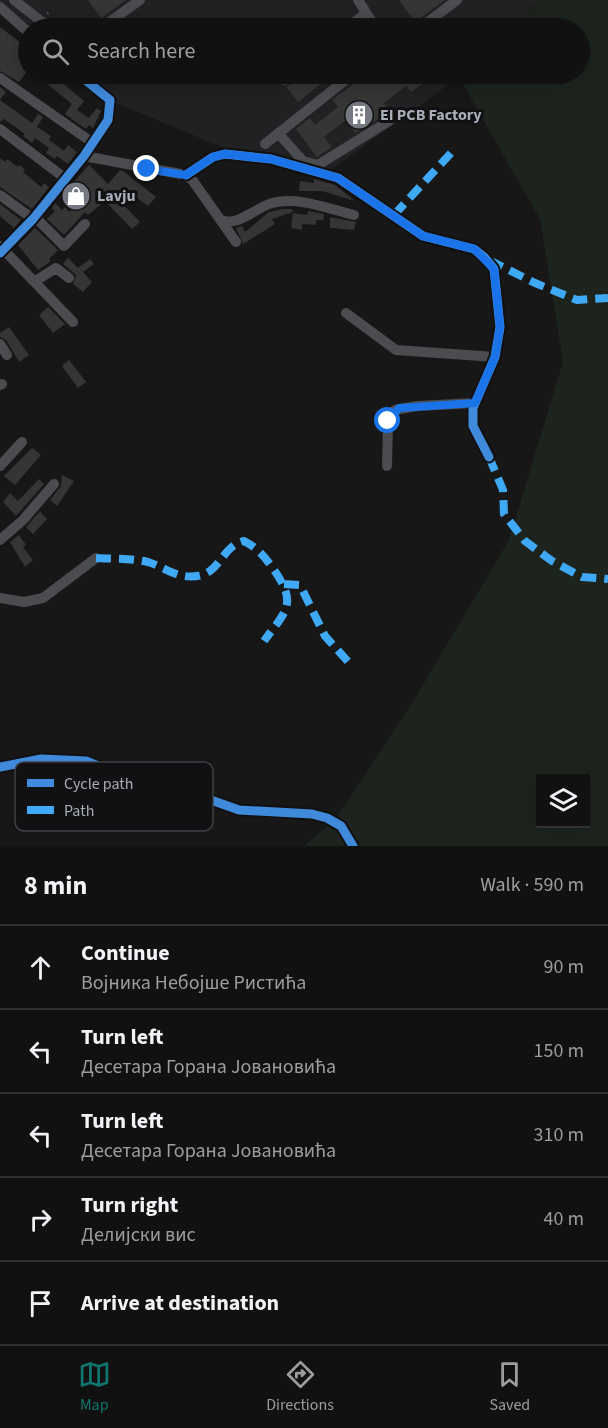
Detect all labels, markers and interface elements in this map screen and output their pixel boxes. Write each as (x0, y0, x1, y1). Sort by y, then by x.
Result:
search box (18, 18, 590, 84)
icon: search (39, 35, 72, 68)
text: Search here (87, 35, 195, 67)
building icon: EI PCB Factory (343, 99, 375, 131)
place label: EI PCB Factory (380, 104, 482, 126)
route end (133, 155, 159, 181)
shop icon: Lavju (60, 180, 92, 212)
place label: Lavju (97, 185, 135, 207)
route start (374, 407, 400, 433)
legend (15, 762, 213, 831)
text: Cycle path (64, 773, 133, 795)
map controls (536, 774, 590, 828)
button: layers (536, 774, 590, 828)
text: Path (64, 800, 94, 822)
text: 8 min (24, 867, 87, 904)
text: Walk · 590 m (480, 871, 584, 899)
text: Continue (81, 937, 170, 969)
icon: ahead (24, 951, 57, 984)
text: 90 m (544, 953, 584, 981)
text: Војника Небојше Ристића (81, 969, 306, 997)
text: Turn left (81, 1021, 163, 1053)
icon: left (24, 1035, 57, 1068)
text: 150 m (534, 1037, 584, 1065)
text: Десетара Горана Јовановића (81, 1053, 336, 1081)
text: Turn left (81, 1105, 163, 1137)
icon: left (24, 1119, 57, 1152)
text: 310 m (534, 1121, 584, 1149)
text: Десетара Горана Јовановића (81, 1137, 336, 1165)
text: Turn right (81, 1189, 178, 1221)
icon: right (24, 1203, 57, 1236)
text: 40 m (544, 1205, 584, 1233)
text: Делијски вис (81, 1221, 196, 1249)
icon: arrive (24, 1287, 57, 1320)
text: Arrive at destination (81, 1287, 279, 1319)
tab: Map (78, 1358, 111, 1416)
tab: Directions (266, 1358, 334, 1416)
tab: Saved (489, 1358, 530, 1416)

